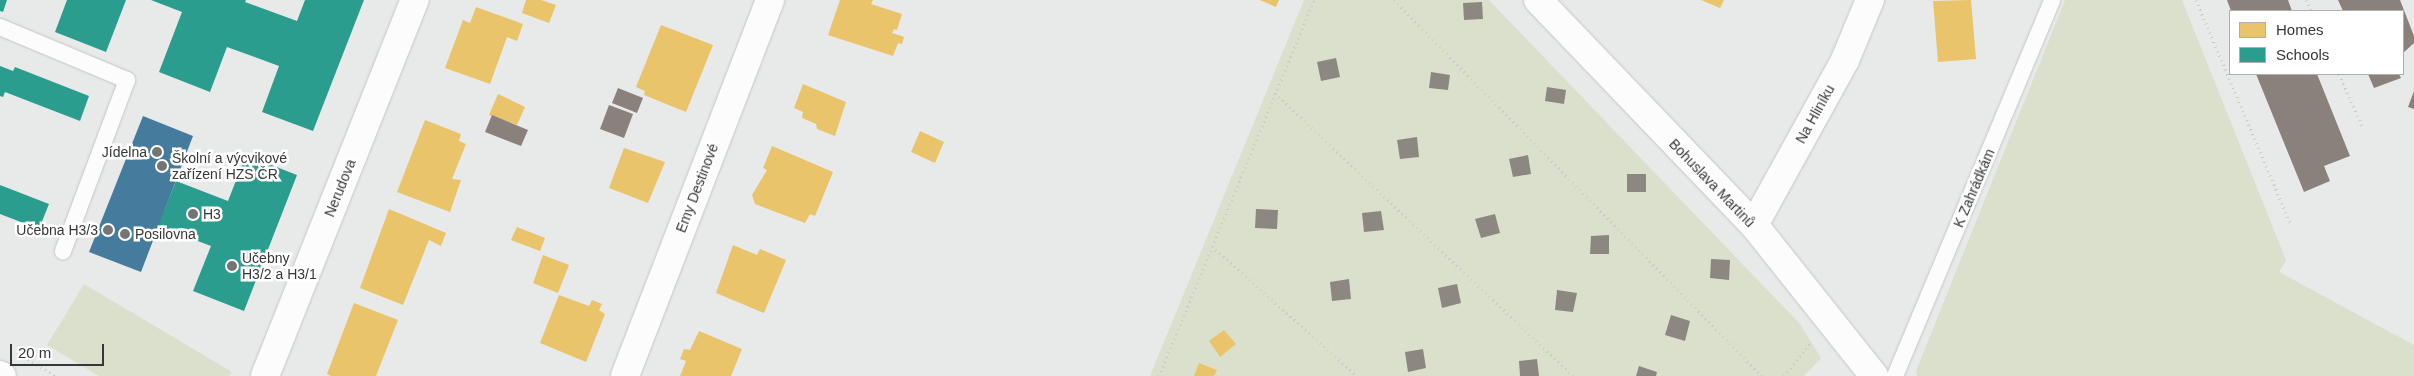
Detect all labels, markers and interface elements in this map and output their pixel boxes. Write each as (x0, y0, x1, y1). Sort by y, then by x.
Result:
legend (2229, 10, 2404, 75)
text: Homes (2276, 21, 2324, 38)
text: Schools (2276, 46, 2329, 63)
street label: Na Hliníku (1792, 82, 1838, 146)
street label: Bohuslava Martinů (1666, 135, 1758, 231)
street label: Emy Destinové (672, 141, 722, 235)
place label: Jídelna (102, 144, 147, 160)
marker: Jídelna (151, 146, 163, 158)
street label: K Zahrádkám (1950, 146, 1998, 230)
place label: Školní a výcvikové zařízení HZS ČR (172, 150, 287, 182)
street label: Nerudova (321, 157, 359, 219)
marker: Školní a výcvikové zařízení HZS ČR (156, 160, 168, 172)
place label: H3 (203, 206, 221, 222)
marker: H3 (187, 208, 199, 220)
place label: Učebna H3/3 (16, 222, 98, 238)
marker: Učebna H3/3 (102, 224, 114, 236)
place label: Posilovna (135, 226, 196, 242)
marker: Posilovna (119, 228, 131, 240)
place label: Učebny H3/2 a H3/1 (242, 250, 317, 282)
marker: Učebny H3/2 a H3/1 (226, 260, 238, 272)
scale bar (12, 334, 106, 366)
text: 20 m (18, 344, 51, 361)

